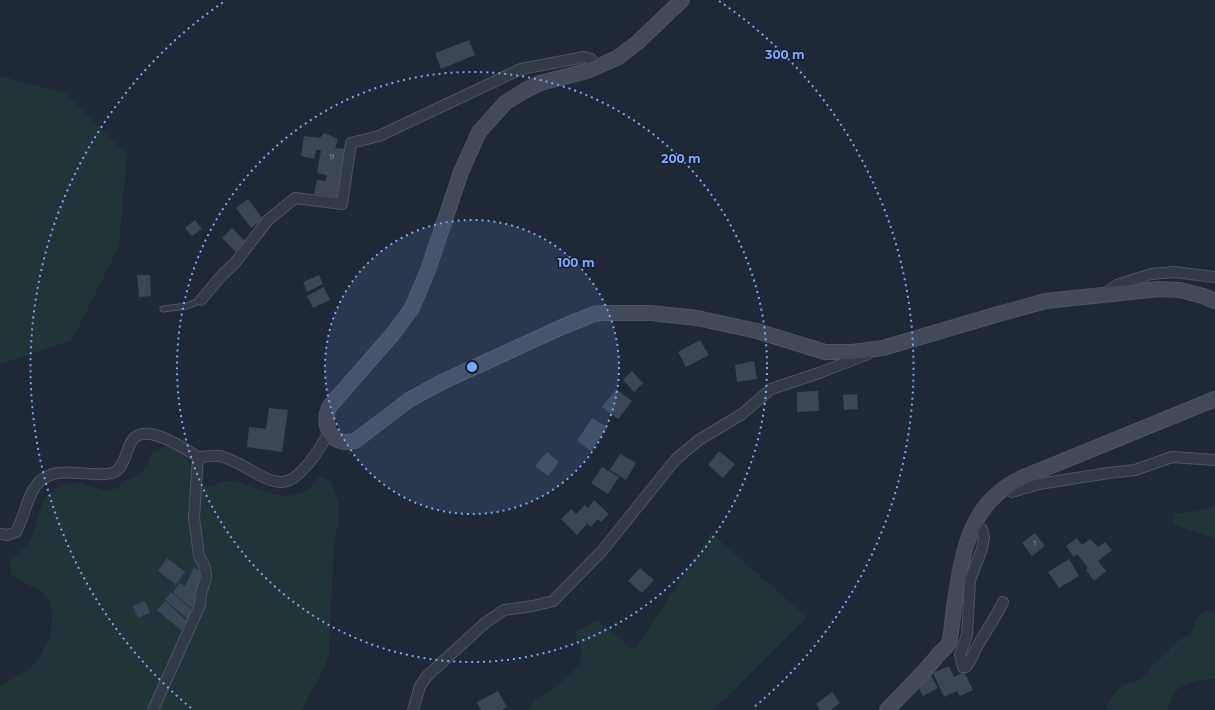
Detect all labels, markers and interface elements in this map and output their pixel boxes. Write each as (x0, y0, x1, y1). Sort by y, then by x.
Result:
text: 300 m (764, 47, 805, 62)
house number: 9 (330, 151, 335, 161)
text: 200 m (661, 151, 701, 166)
text: 100 m (558, 255, 594, 270)
centre of rings (465, 360, 479, 374)
house number: 1 (1034, 538, 1036, 548)

